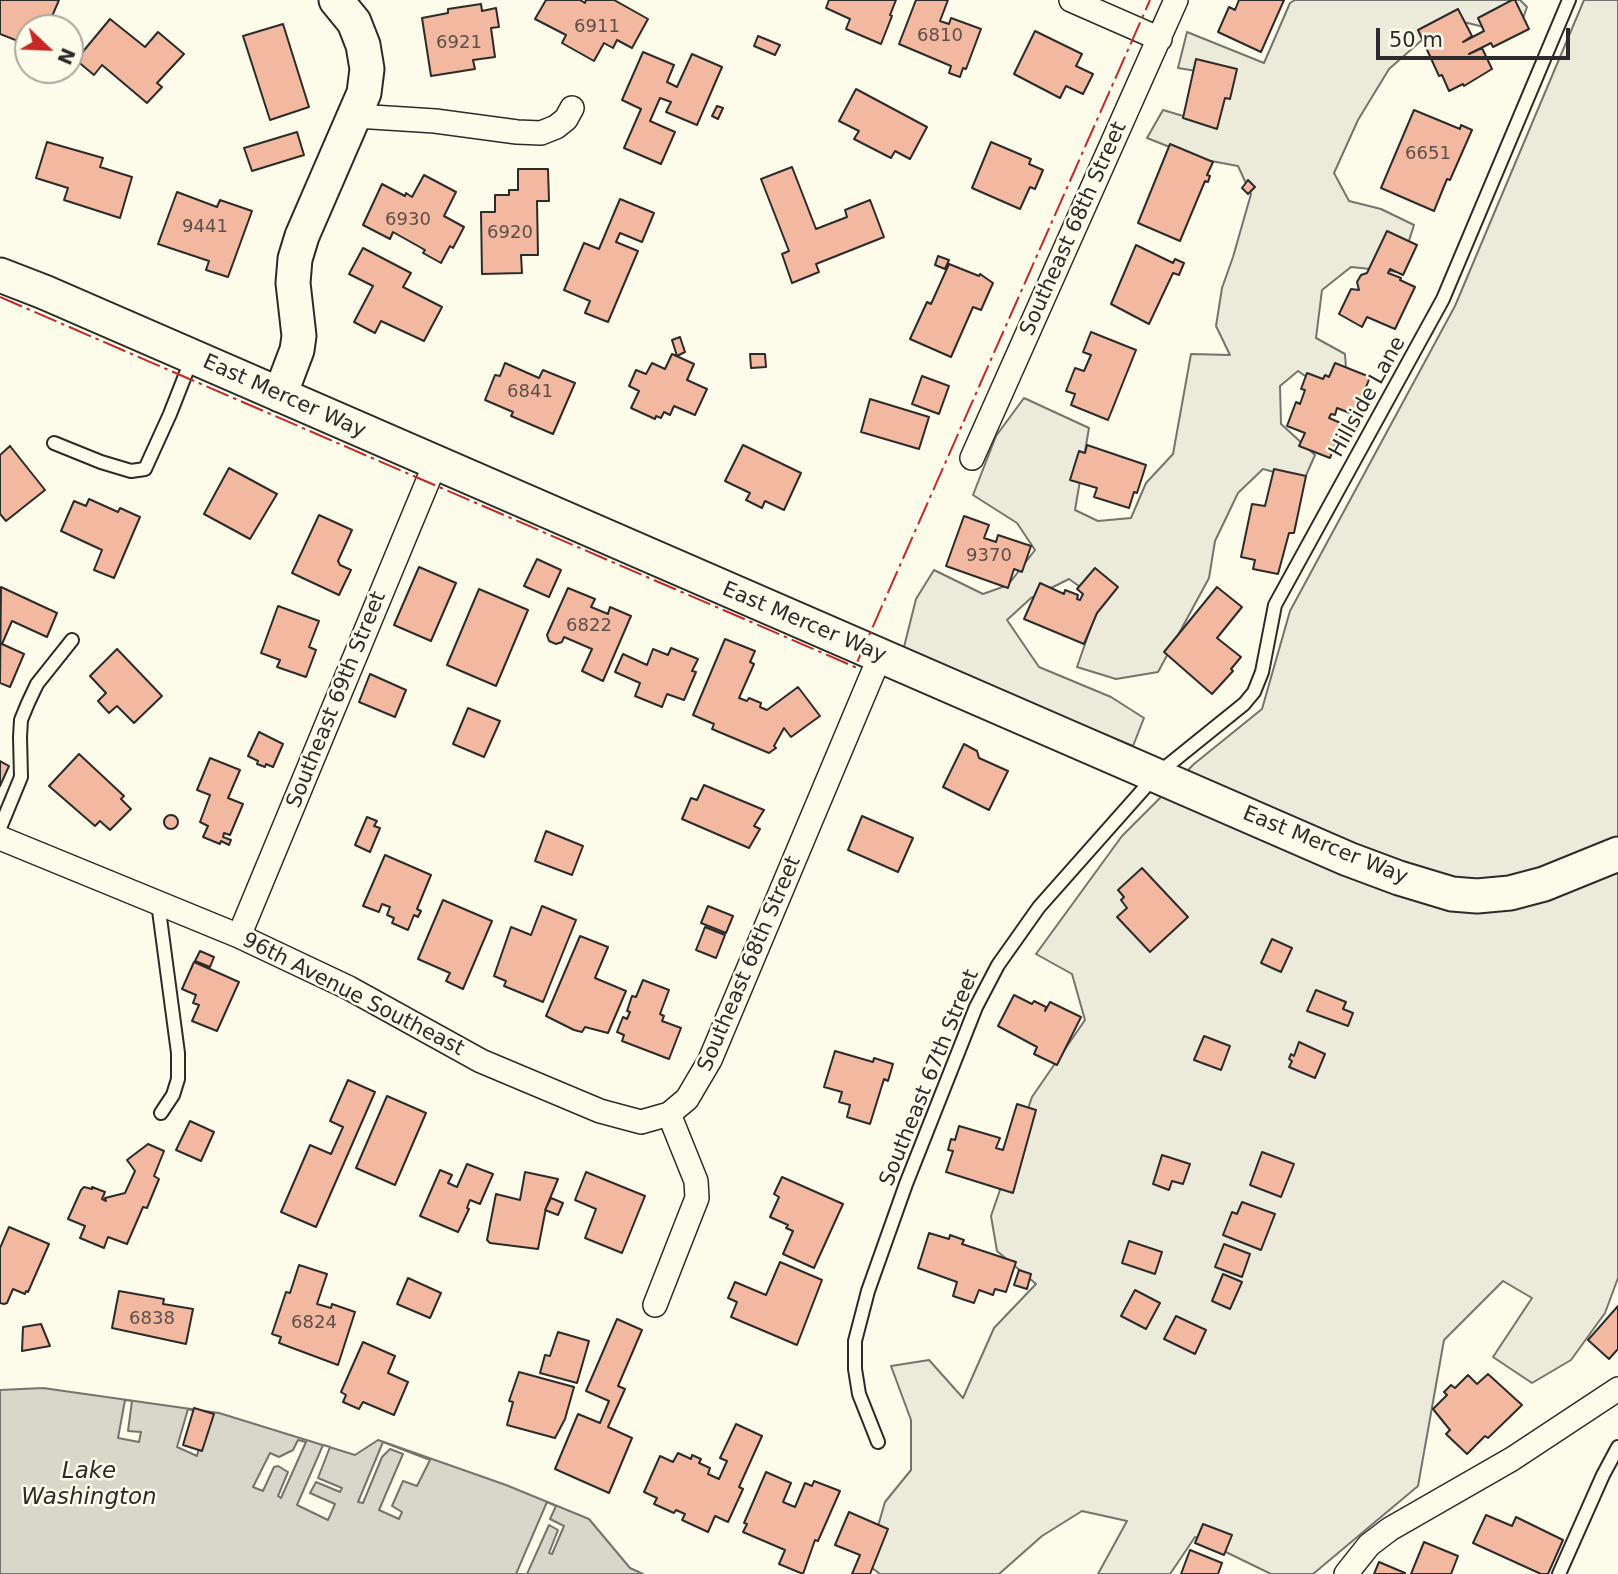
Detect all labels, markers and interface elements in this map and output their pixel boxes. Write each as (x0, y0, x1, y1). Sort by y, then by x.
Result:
north arrow (14, 14, 84, 84)
scale bar (1380, 14, 1574, 58)
house number: 6911 (574, 16, 620, 38)
house number: 6810 (917, 25, 963, 47)
text: 50 m (1389, 28, 1443, 52)
house number: 6921 (436, 32, 482, 54)
text: N (53, 45, 80, 68)
street label: Southeast 68th Street (1015, 118, 1133, 340)
house number: 6651 (1405, 143, 1451, 165)
house number: 6930 (385, 209, 431, 231)
house number: 9441 (182, 216, 228, 238)
house number: 6920 (487, 222, 533, 244)
street label: Hillside Lane (1325, 332, 1411, 462)
street label: East Mercer Way (199, 350, 369, 444)
house number: 6841 (507, 381, 553, 403)
house number: 9370 (966, 545, 1012, 567)
street label: East Mercer Way (718, 577, 890, 669)
street label: Southeast 69th Street (282, 588, 392, 812)
house number: 6822 (566, 615, 612, 637)
street label: East Mercer Way (1239, 801, 1411, 891)
street label: Southeast 68th Street (693, 853, 807, 1075)
street label: 96th Avenue Southeast (238, 928, 468, 1062)
street label: Southeast 67th Street (875, 966, 985, 1190)
house number: 6838 (129, 1308, 175, 1330)
house number: 6824 (291, 1312, 337, 1334)
water label: Lake Washington (21, 1458, 157, 1512)

